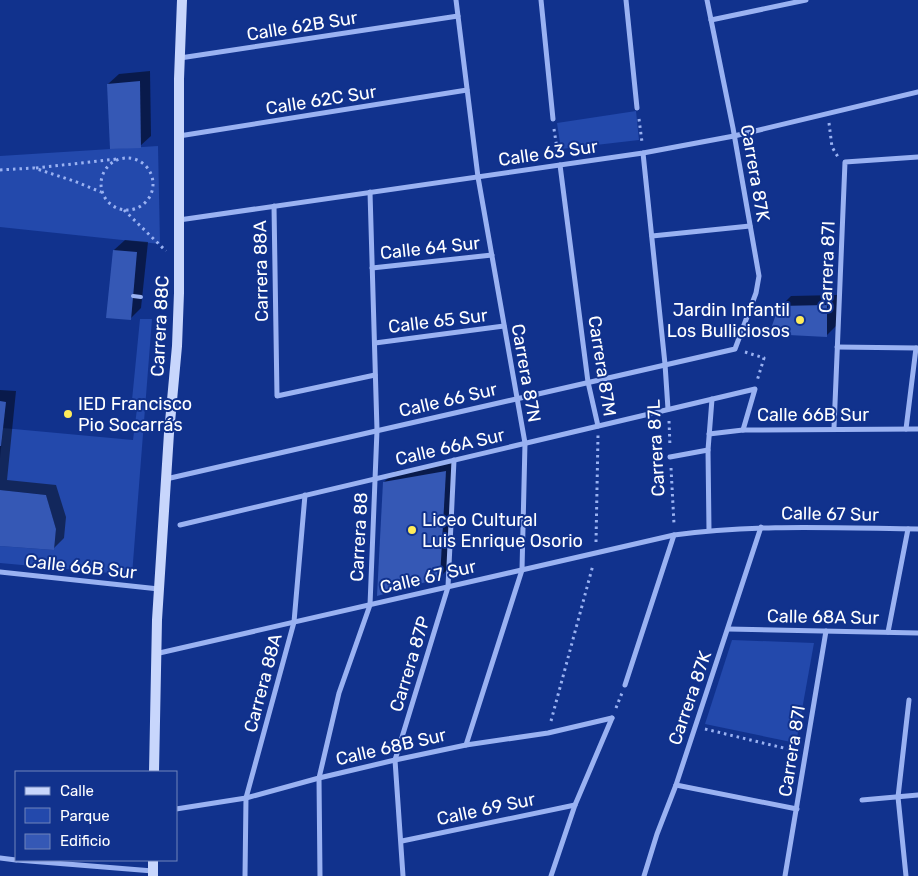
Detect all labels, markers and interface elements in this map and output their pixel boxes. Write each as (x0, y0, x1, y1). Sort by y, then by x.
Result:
street label: Calle 62B Sur (245, 6, 359, 46)
street label: Calle 62C Sur (264, 80, 378, 120)
street label: Carrera 87K (736, 123, 774, 223)
street label: Calle 63 Sur (497, 135, 599, 171)
street label: Carrera 88A (249, 220, 273, 322)
street label: Carrera 87I (814, 221, 840, 313)
street label: Calle 64 Sur (379, 232, 481, 264)
street label: Carrera 88C (146, 275, 174, 377)
place label: Jardin Infantil Los Bulliciosos (667, 299, 790, 342)
street label: Calle 65 Sur (387, 304, 489, 338)
street label: Carrera 87M (583, 314, 621, 418)
marker: Jardin Infantil Los Bulliciosos (794, 314, 806, 326)
street label: Carrera 87N (507, 322, 545, 424)
street label: Calle 66 Sur (397, 378, 499, 422)
place label: IED Francisco Pio Socarrás (78, 393, 192, 436)
street label: Carrera 87L (642, 399, 670, 497)
street label: Calle 66B Sur (757, 404, 869, 426)
marker: IED Francisco Pio Socarrás (62, 408, 74, 420)
street label: Calle 66A Sur (393, 424, 507, 470)
street label: Carrera 88 (346, 492, 372, 582)
street label: Calle 67 Sur (781, 502, 879, 526)
place label: Liceo Cultural Luis Enrique Osorio (422, 509, 583, 552)
marker: Liceo Cultural Luis Enrique Osorio (406, 524, 418, 536)
street label: Calle 66B Sur (24, 550, 138, 584)
street label: Calle 67 Sur (378, 555, 478, 599)
street label: Calle 68A Sur (767, 605, 880, 629)
street label: Carrera 87P (385, 614, 435, 714)
street label: Carrera 88A (239, 631, 287, 735)
street label: Carrera 87K (664, 648, 716, 748)
street label: Carrera 87I (774, 704, 810, 798)
street label: Calle 68B Sur (334, 724, 449, 770)
legend (15, 771, 178, 861)
text: Calle (60, 782, 94, 800)
street label: Calle 69 Sur (435, 788, 537, 830)
text: Parque (60, 807, 110, 825)
text: Edificio (60, 832, 110, 850)

